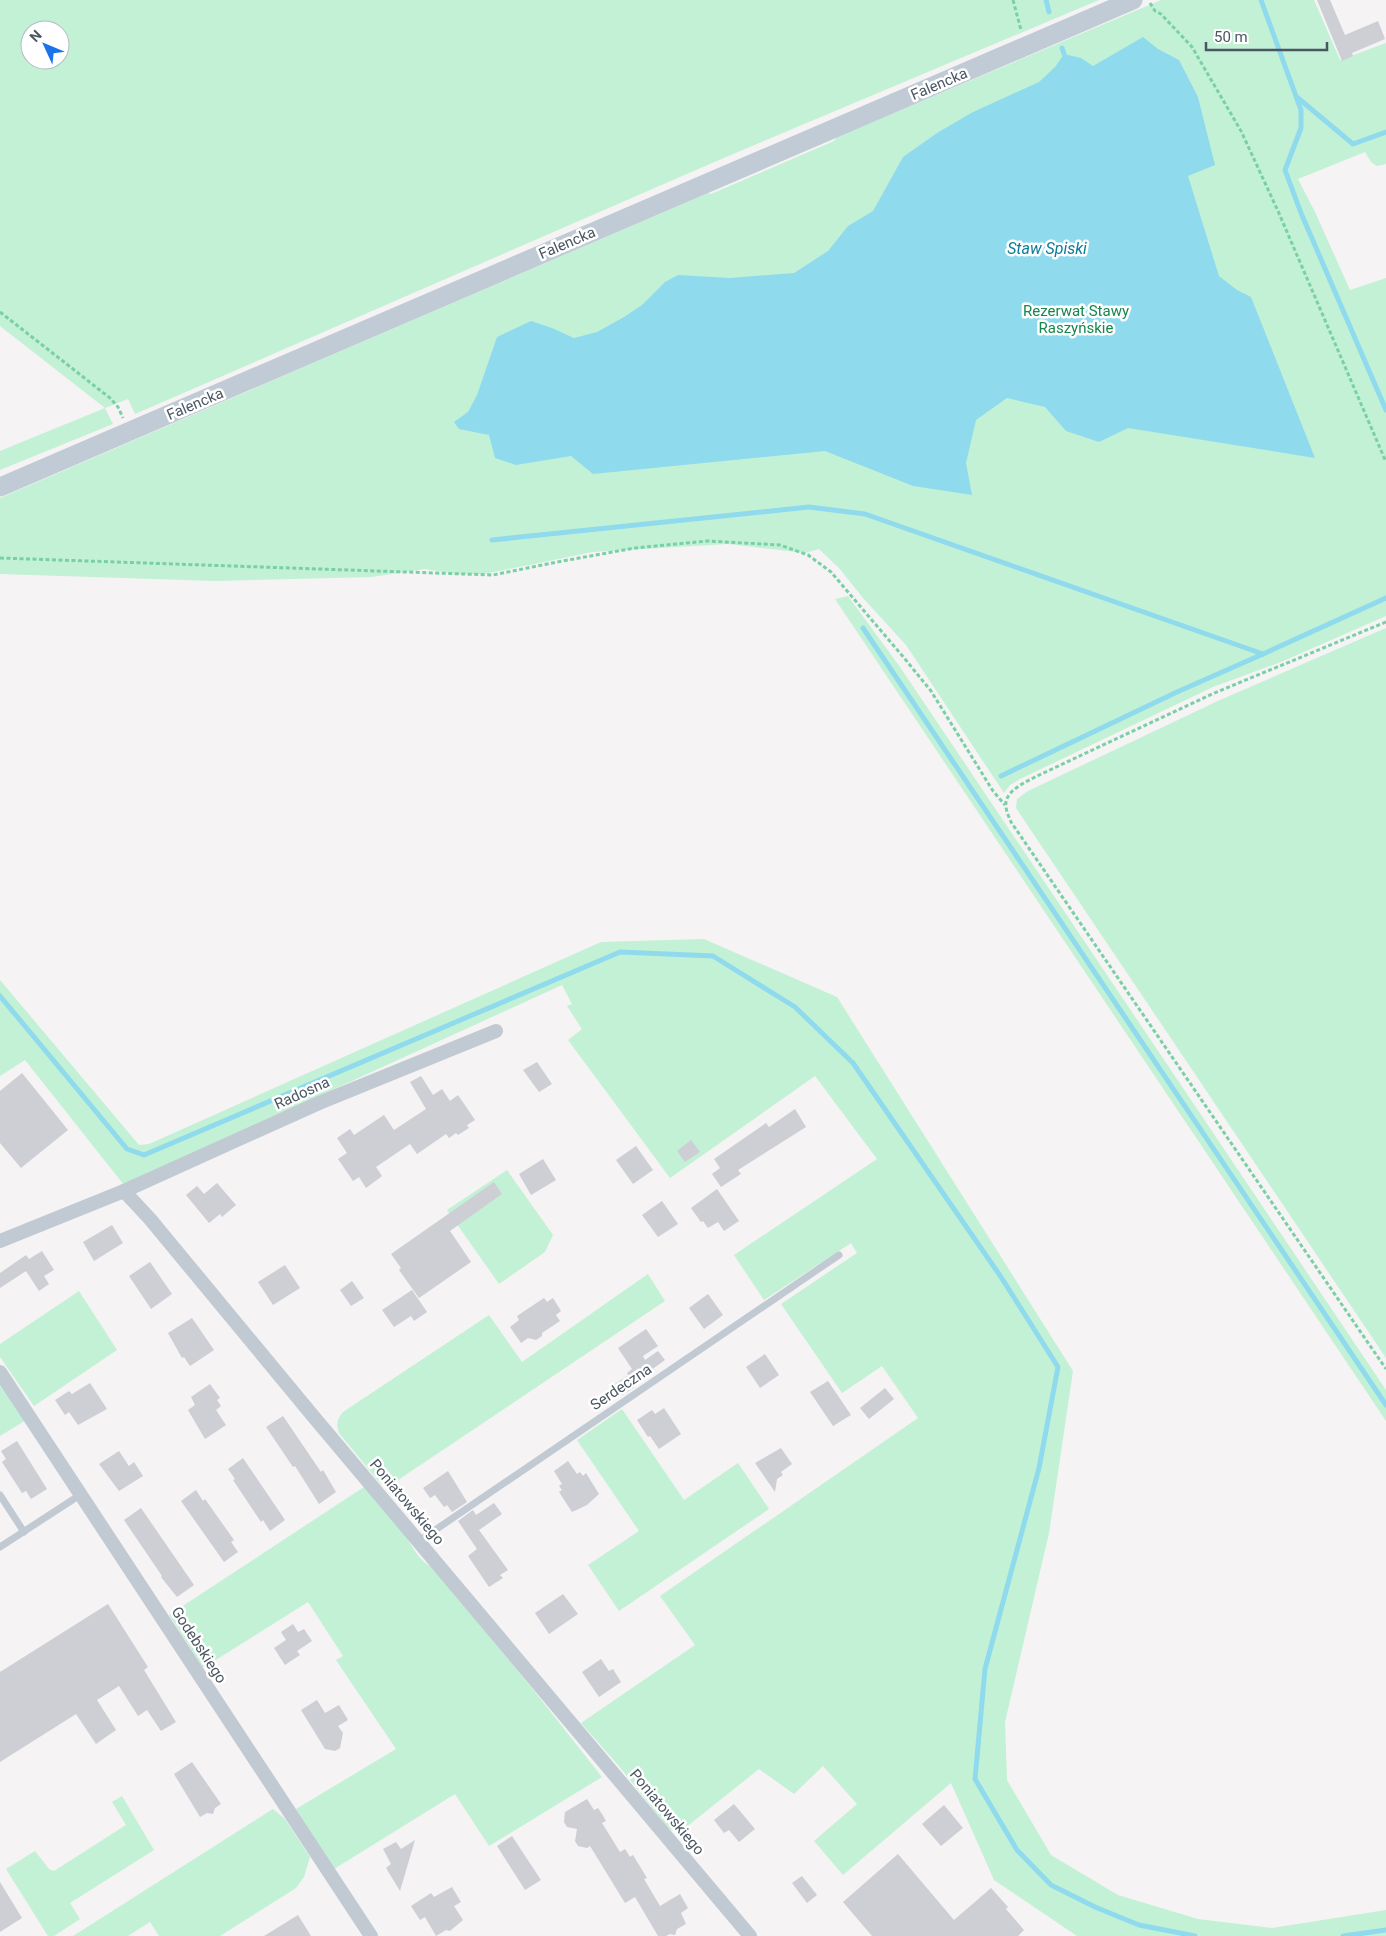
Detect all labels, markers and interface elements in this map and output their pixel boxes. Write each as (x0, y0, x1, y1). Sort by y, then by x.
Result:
north arrow (20, 20, 70, 70)
scale bar (1206, 20, 1327, 52)
text: N (26, 27, 45, 45)
text: 50 m (1214, 28, 1248, 46)
street label: Falencka (908, 64, 970, 104)
street label: Falencka (536, 223, 598, 263)
water label: Staw Spiski (1007, 239, 1087, 258)
park label: Rezerwat Stawy Raszyńskie (1023, 302, 1129, 337)
street label: Falencka (164, 384, 226, 424)
street label: Radosna (272, 1073, 332, 1113)
street label: Serdeczna (587, 1360, 655, 1414)
street label: Poniatowskiego (366, 1455, 448, 1549)
street label: Godebskiego (168, 1603, 230, 1687)
street label: Poniatowskiego (626, 1765, 708, 1859)

